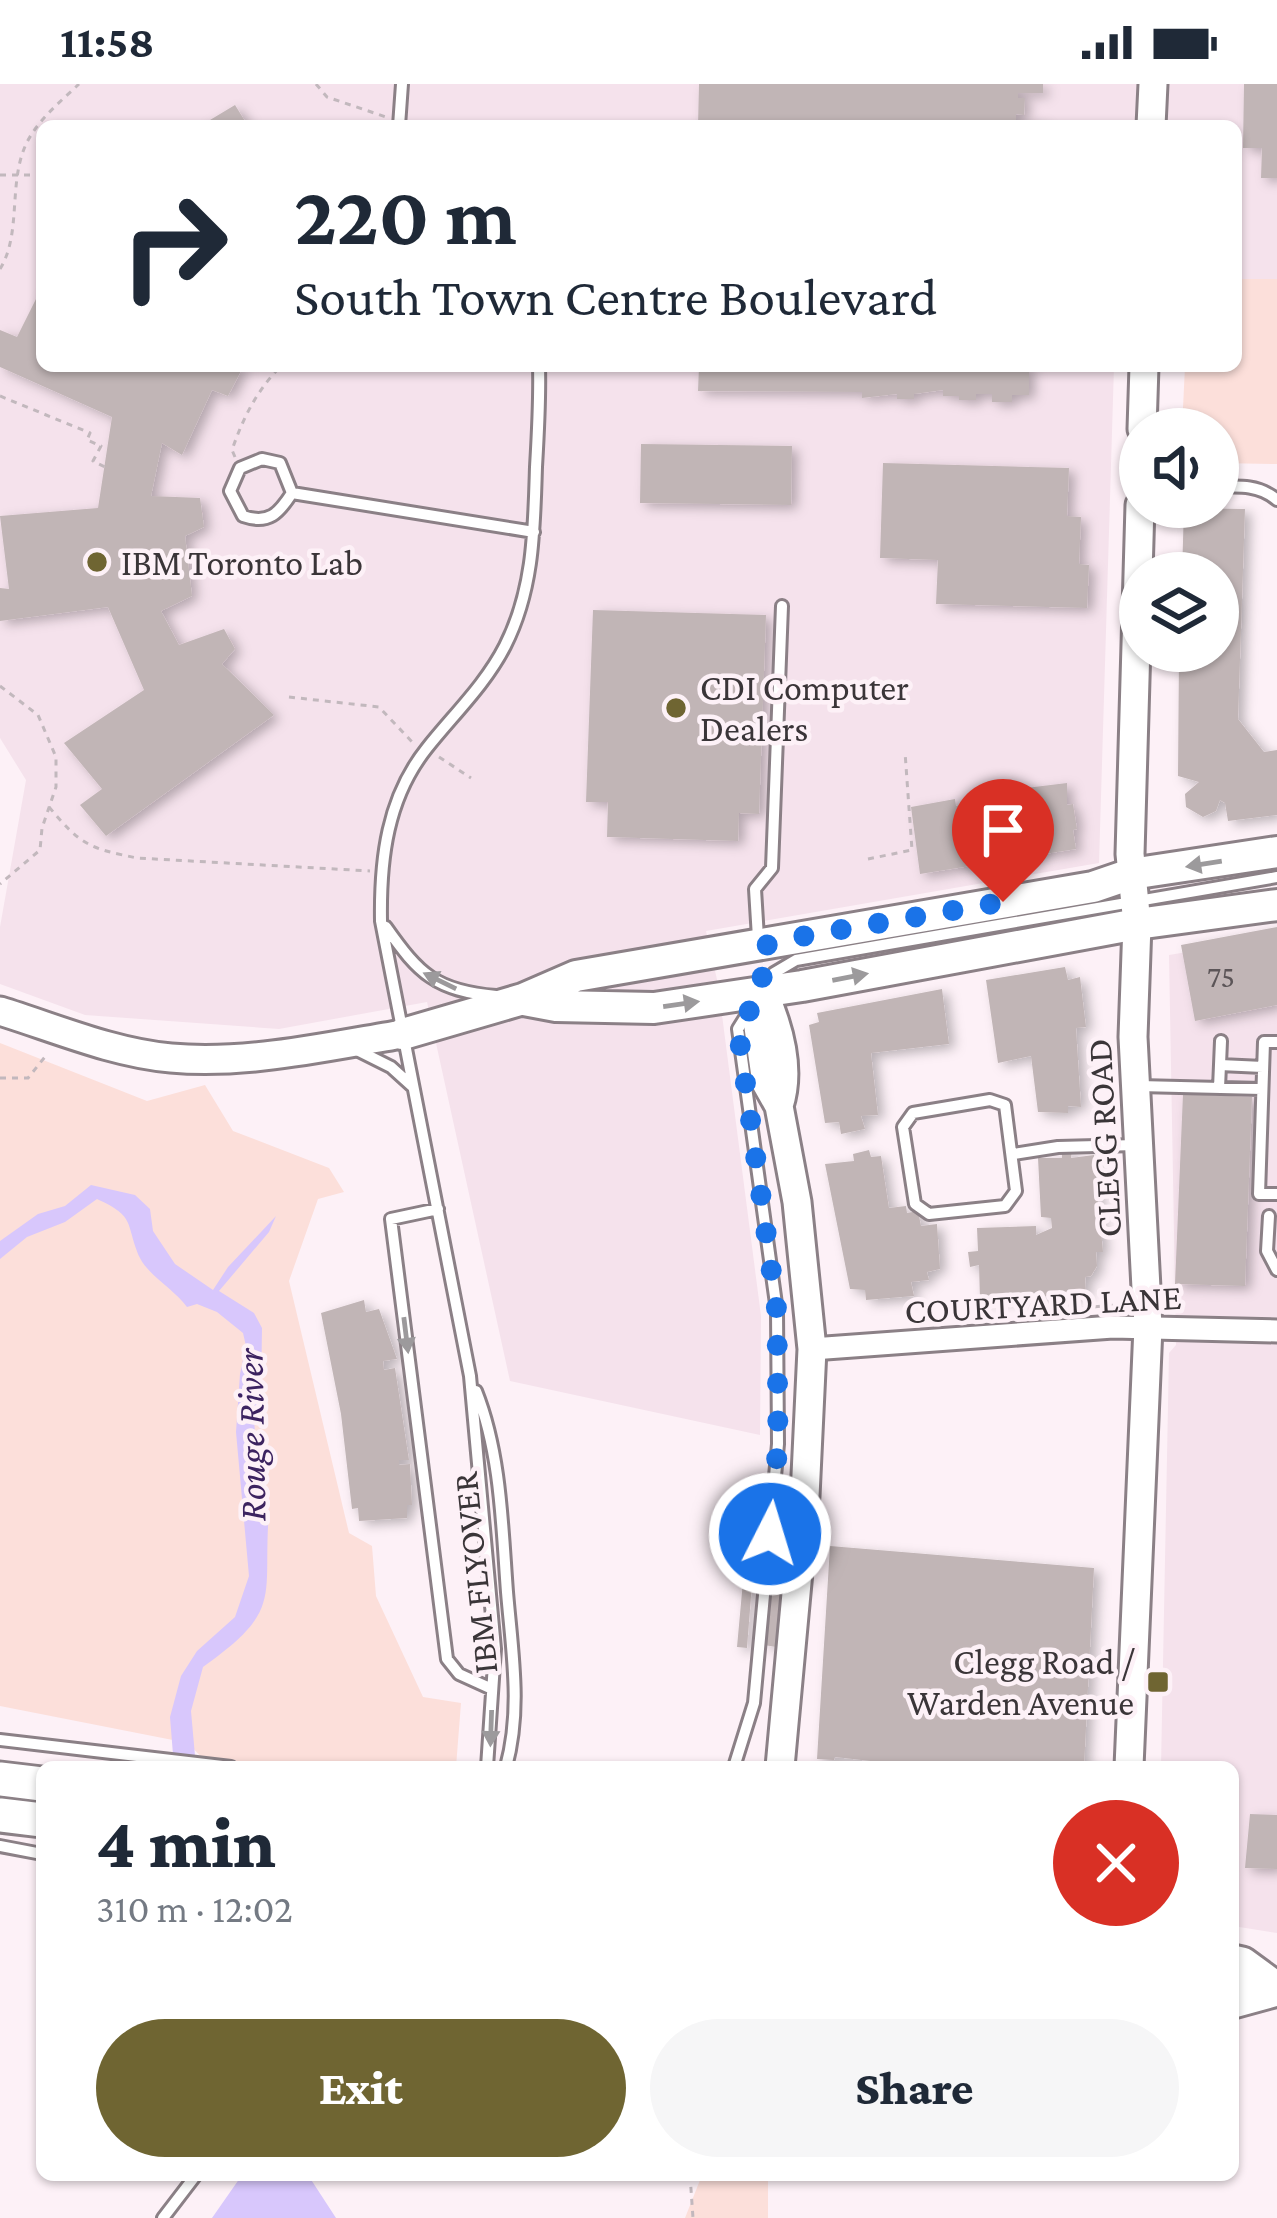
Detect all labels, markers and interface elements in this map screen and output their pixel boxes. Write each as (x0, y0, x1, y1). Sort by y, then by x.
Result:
text: 11:58 (60, 17, 154, 67)
icon: right (96, 168, 252, 324)
text: 220 m (294, 169, 517, 262)
text: South Town Centre Boulevard (294, 267, 937, 327)
map controls (1119, 408, 1239, 672)
button: sound (1119, 408, 1239, 528)
place label: IBM Toronto Lab (121, 543, 363, 583)
marker: IBM Toronto Lab (84, 549, 110, 575)
button: layers (1119, 552, 1239, 672)
place label: CDI Computer Dealers (700, 668, 909, 749)
marker: CDI Computer Dealers (663, 695, 689, 721)
pin (952, 779, 1054, 902)
icon: arrive (970, 797, 1036, 863)
one-way arrow (1185, 855, 1223, 874)
house number: 75 (1207, 960, 1235, 993)
one-way arrow (831, 967, 869, 986)
one-way arrow (422, 971, 457, 991)
one-way arrow (663, 994, 700, 1013)
street label: CLEGG ROAD (1079, 1038, 1129, 1238)
street label: COURTYARD LANE (903, 1277, 1183, 1331)
one-way arrow (396, 1317, 415, 1354)
water label: Rouge River (227, 1347, 275, 1522)
street label: IBM FLYOVER (444, 1469, 505, 1676)
position arrow (707, 1471, 833, 1597)
place label: Clegg Road / Warden Avenue (907, 1642, 1135, 1723)
marker: Clegg Road / Warden Avenue (1145, 1669, 1171, 1695)
one-way arrow (481, 1710, 500, 1748)
button: close (1053, 1800, 1179, 1926)
text: 4 min (96, 1802, 276, 1882)
text: 310 m · 12:02 (96, 1887, 293, 1930)
button: Exit (96, 2019, 626, 2157)
button: Share (650, 2019, 1179, 2157)

